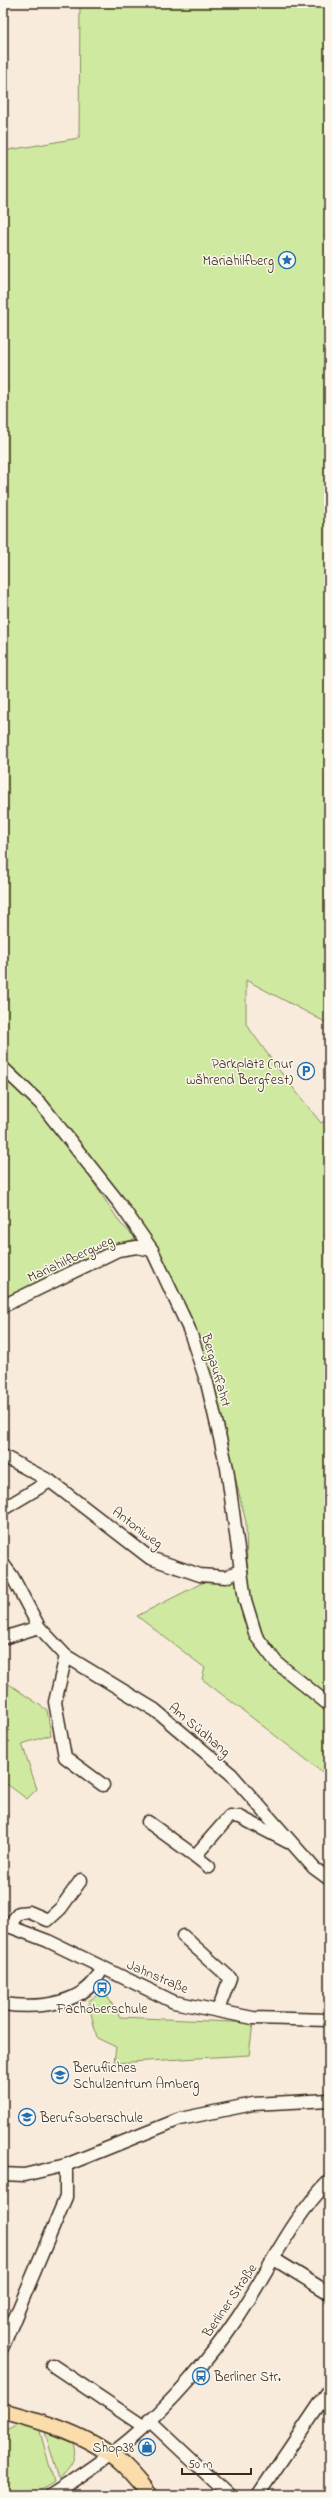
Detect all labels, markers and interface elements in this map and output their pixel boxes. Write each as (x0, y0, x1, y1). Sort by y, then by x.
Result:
place icon: Mariahilfberg (277, 250, 297, 270)
place label: Mariahilfberg (203, 251, 274, 273)
place label: Parkplatz (nur während Bergfest) (186, 1054, 294, 1092)
parking icon: Parkplatz (nur während Bergfest) (296, 1061, 316, 1081)
street label: Mariahilfbergweg (24, 1230, 118, 1289)
street label: Bergauffahrt (194, 1330, 236, 1410)
street label: Antoniweg (107, 1502, 167, 1555)
street label: Am Südhang (163, 1698, 235, 1763)
street label: Jahnstraße (123, 1955, 192, 2000)
bus stop icon: Fachoberschule (92, 1978, 112, 1998)
place label: Fachoberschule (56, 1999, 148, 2020)
place label: Berufliches Schulzentrum Amberg (72, 2058, 199, 2096)
school or university icon: Berufliches Schulzentrum Amberg (50, 2065, 70, 2085)
school or university icon: Berufsoberschule (17, 2107, 37, 2127)
place label: Berufsoberschule (39, 2108, 144, 2129)
street label: Berliner Straße (197, 2259, 263, 2343)
bus stop icon: Berliner Str. (191, 2366, 211, 2386)
place label: Berliner Str. (213, 2367, 281, 2388)
shop icon: Shop38 (137, 2437, 157, 2457)
place label: Shop38 (92, 2438, 134, 2459)
scale bar (182, 2450, 251, 2476)
text: 50 m (188, 2456, 212, 2474)

